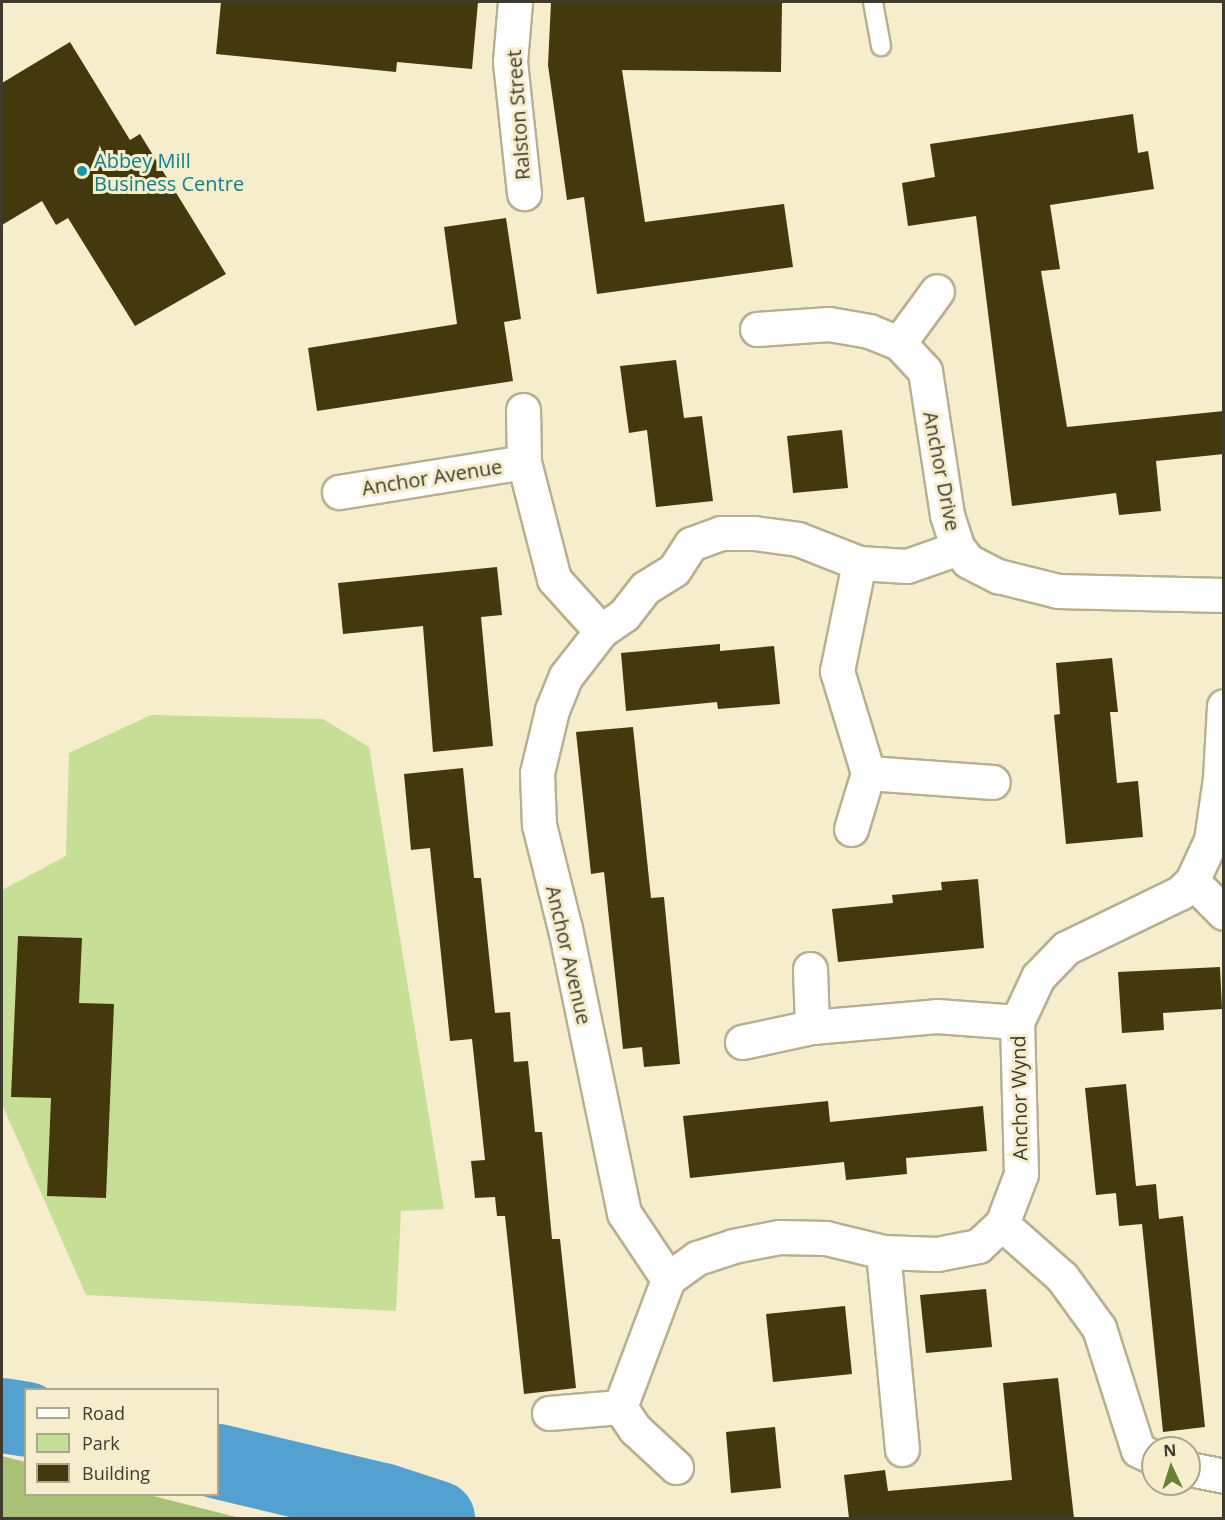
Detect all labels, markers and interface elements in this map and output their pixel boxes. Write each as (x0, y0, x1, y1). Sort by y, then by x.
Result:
street label: Ralston Street (501, 49, 535, 181)
place label: Abbey Mill Business Centre (94, 148, 244, 195)
marker: Abbey Mill Business Centre (75, 164, 89, 178)
street label: Anchor Drive (919, 409, 965, 533)
street label: Anchor Avenue (360, 454, 504, 500)
street label: Anchor Avenue (541, 883, 597, 1027)
street label: Anchor Wynd (1006, 1035, 1032, 1161)
legend (24, 1388, 219, 1496)
text: Road (82, 1401, 125, 1425)
text: Park (82, 1431, 120, 1455)
north arrow (1141, 1436, 1201, 1496)
text: N (1163, 1439, 1177, 1461)
text: Building (82, 1461, 150, 1485)

